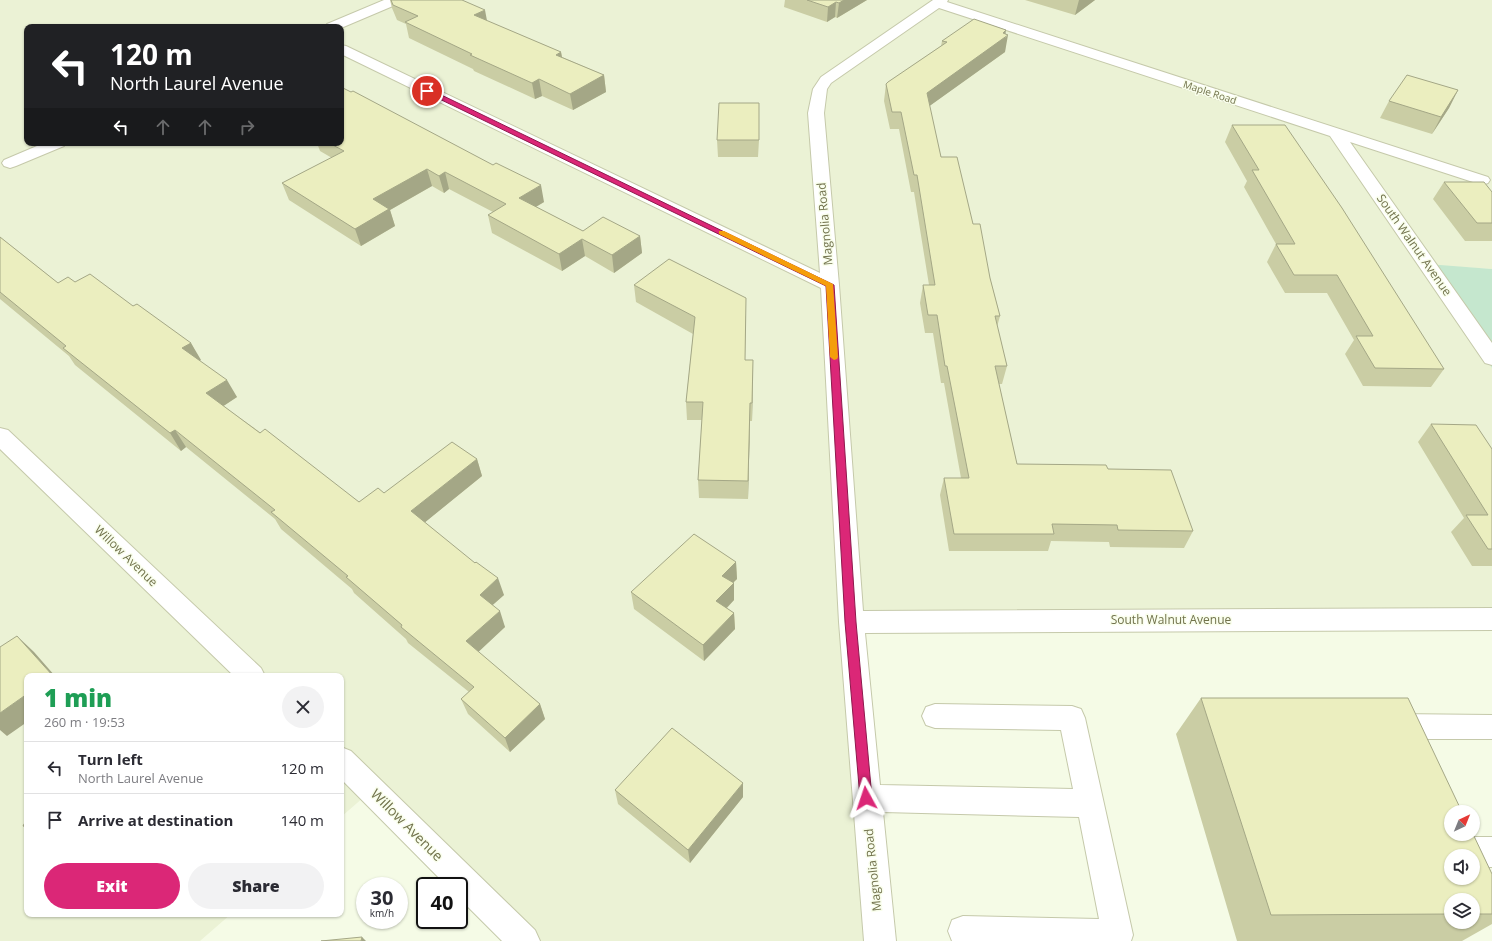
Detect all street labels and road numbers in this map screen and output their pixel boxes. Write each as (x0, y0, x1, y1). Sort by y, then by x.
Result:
street label: Maple Road (1182, 77, 1238, 107)
street label: Magnolia Road (812, 182, 837, 266)
street label: South Walnut Avenue (1373, 190, 1456, 299)
street label: Willow Avenue (91, 521, 162, 590)
street label: South Walnut Avenue (1111, 611, 1232, 628)
street label: Willow Avenue (367, 784, 448, 865)
street label: Magnolia Road (860, 828, 885, 912)

